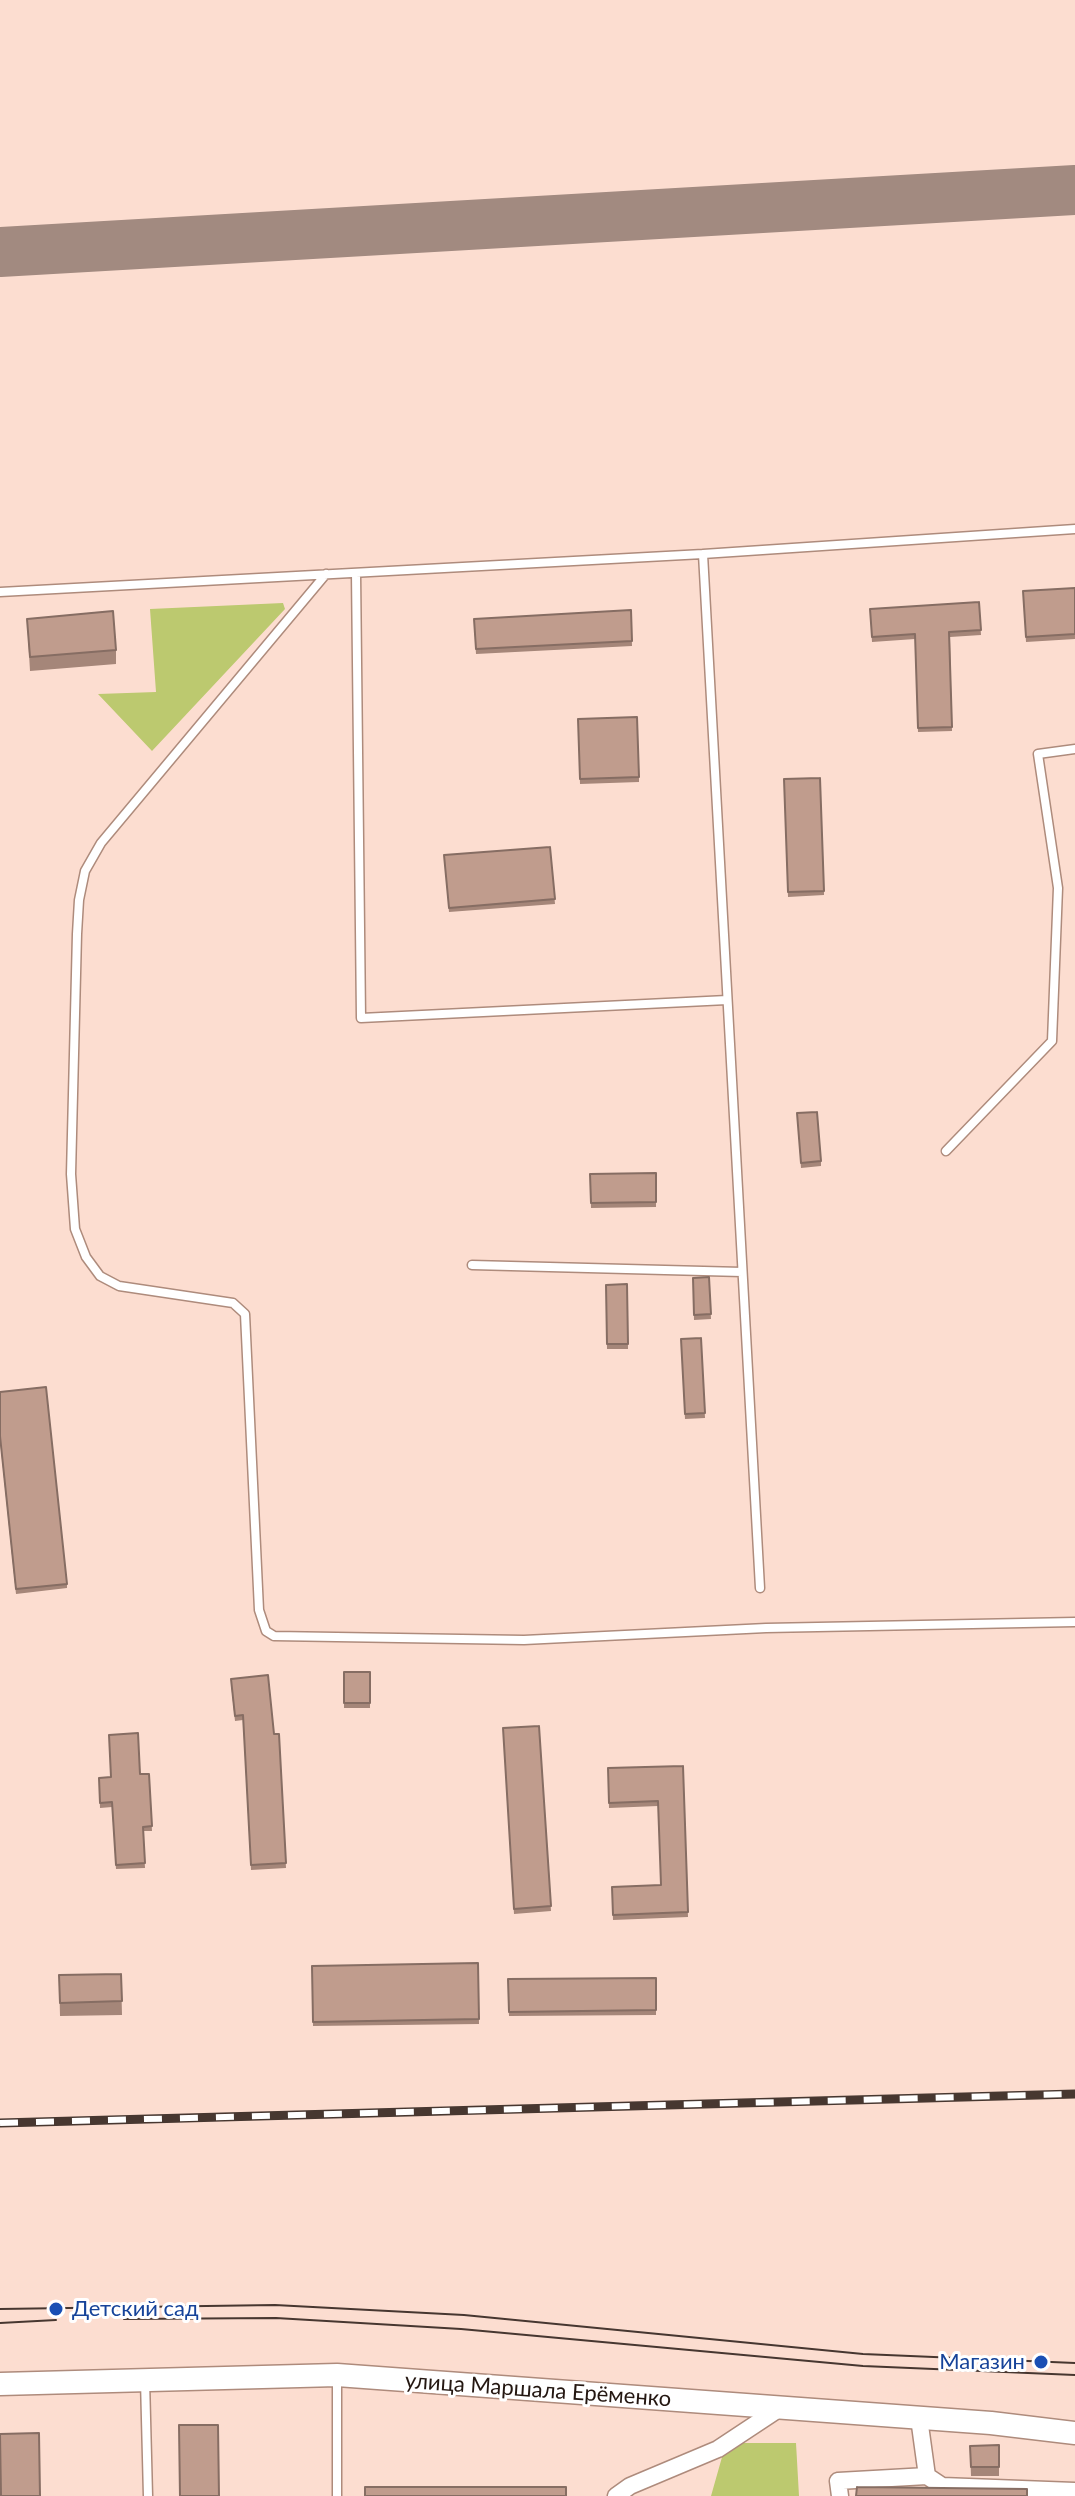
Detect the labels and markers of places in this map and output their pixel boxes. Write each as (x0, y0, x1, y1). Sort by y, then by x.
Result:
place label: Детский сад (72, 2296, 199, 2322)
marker: Детский сад (47, 2300, 65, 2318)
place label: Магазин (939, 2349, 1025, 2375)
marker: Магазин (1032, 2353, 1050, 2371)

